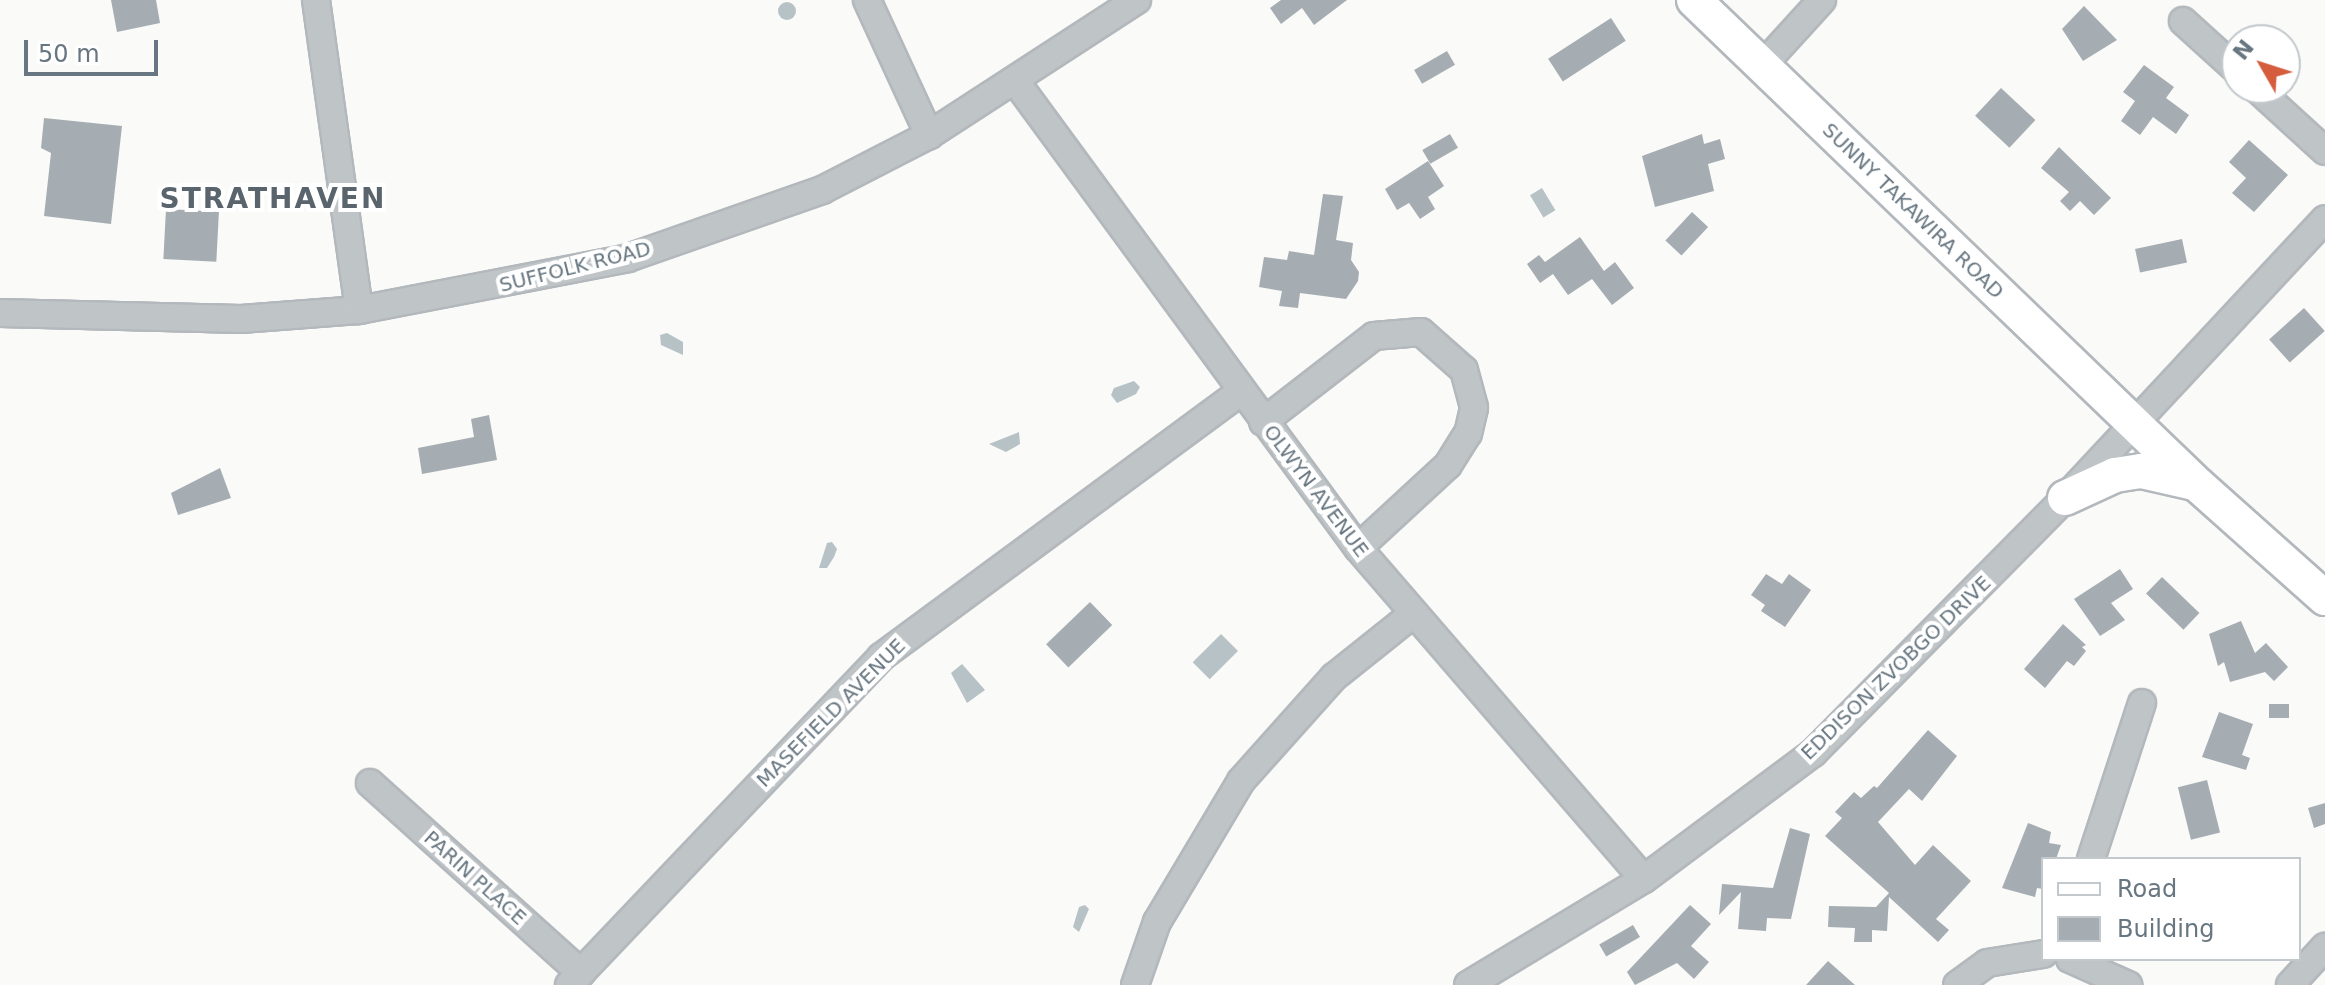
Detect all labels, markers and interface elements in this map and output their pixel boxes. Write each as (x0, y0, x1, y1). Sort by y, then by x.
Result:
scale bar (28, 24, 162, 74)
north arrow (2221, 24, 2301, 104)
text: N (2228, 35, 2259, 65)
text: 50 m (38, 40, 100, 68)
street label: SUNNY TAKAWIRA ROAD (1817, 118, 2009, 304)
district label: STRATHAVEN (160, 182, 386, 216)
street label: SUFFOLK ROAD (497, 237, 653, 297)
street label: OLWYN AVENUE (1258, 420, 1374, 562)
street label: EDDISON ZVOBGO DRIVE (1796, 571, 1996, 765)
street label: MASEFIELD AVENUE (752, 634, 910, 792)
street label: PARIN PLACE (419, 826, 531, 930)
legend (2041, 857, 2301, 961)
text: Road (2117, 875, 2177, 903)
text: Building (2117, 915, 2214, 943)

